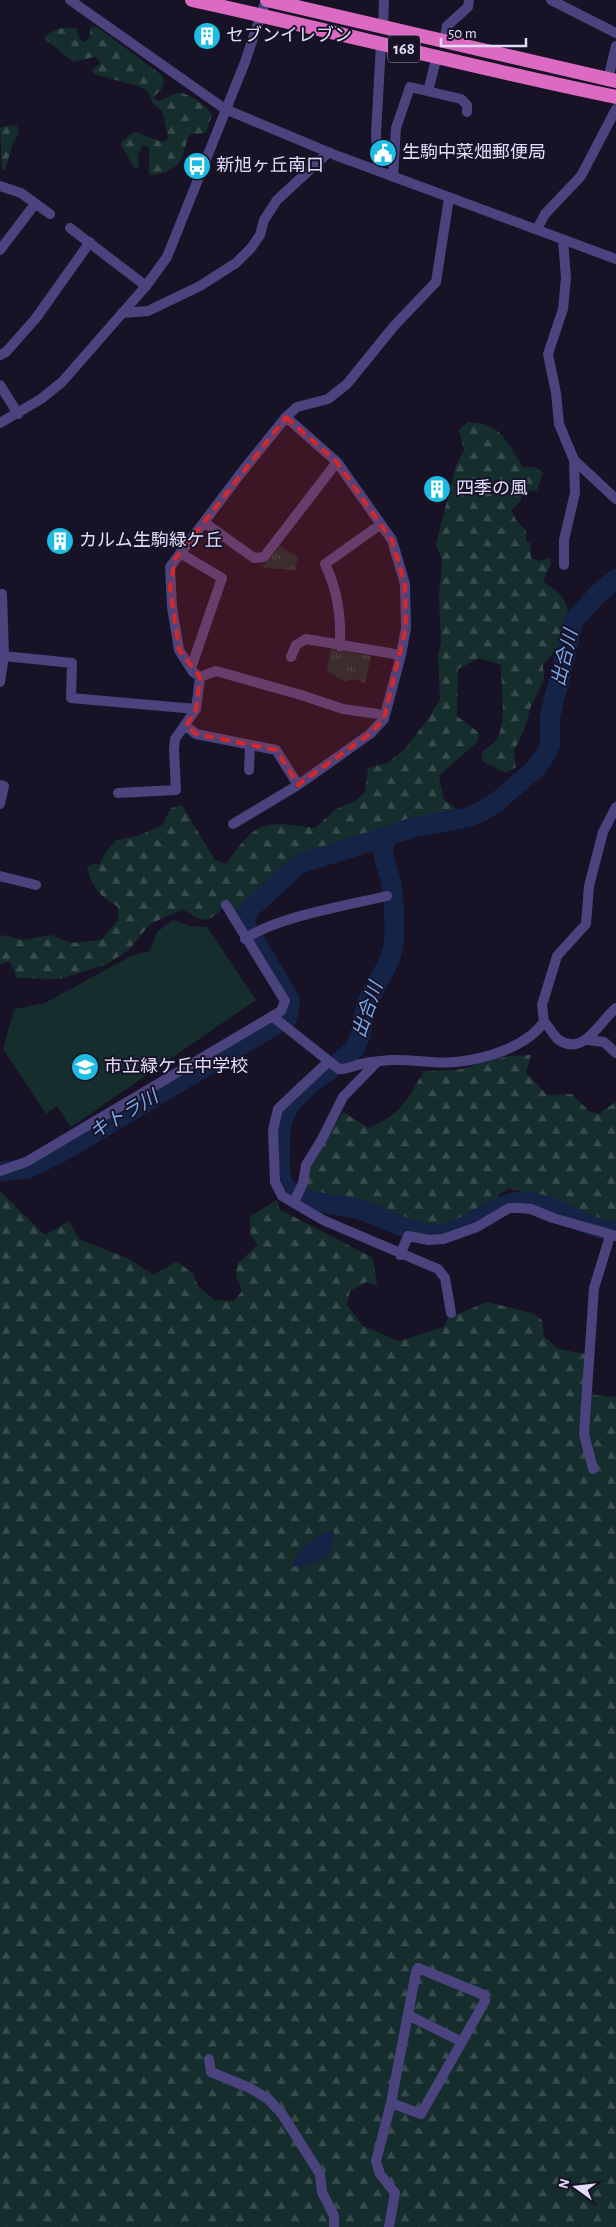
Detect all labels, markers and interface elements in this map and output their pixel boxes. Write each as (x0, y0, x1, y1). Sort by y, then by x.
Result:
scale bar (441, 15, 526, 47)
building icon: セブンイレブン (192, 21, 222, 51)
place label: セブンイレブン (226, 25, 352, 45)
text: 50 m (448, 26, 477, 41)
road number: 168 (388, 36, 420, 62)
public building icon: 生駒中菜畑郵便局 (368, 138, 398, 168)
place label: 生駒中菜畑郵便局 (402, 143, 546, 162)
bus stop icon: 新旭ヶ丘南口 (182, 151, 212, 181)
place label: 新旭ヶ丘南口 (216, 156, 324, 175)
building icon: 四季の風 (422, 474, 452, 504)
place label: 四季の風 (456, 478, 528, 498)
building icon: カルム生駒緑ケ丘 (45, 526, 75, 556)
place label: カルム生駒緑ケ丘 (79, 531, 223, 550)
water label: 出合川 (548, 626, 582, 688)
water label: 出合川 (349, 978, 387, 1040)
school or university icon: 市立緑ケ丘中学校 (70, 1052, 100, 1082)
place label: 市立緑ケ丘中学校 (104, 1056, 248, 1076)
water label: キトラ川 (86, 1085, 163, 1143)
north arrow (551, 2162, 601, 2212)
text: N (556, 2177, 572, 2190)

